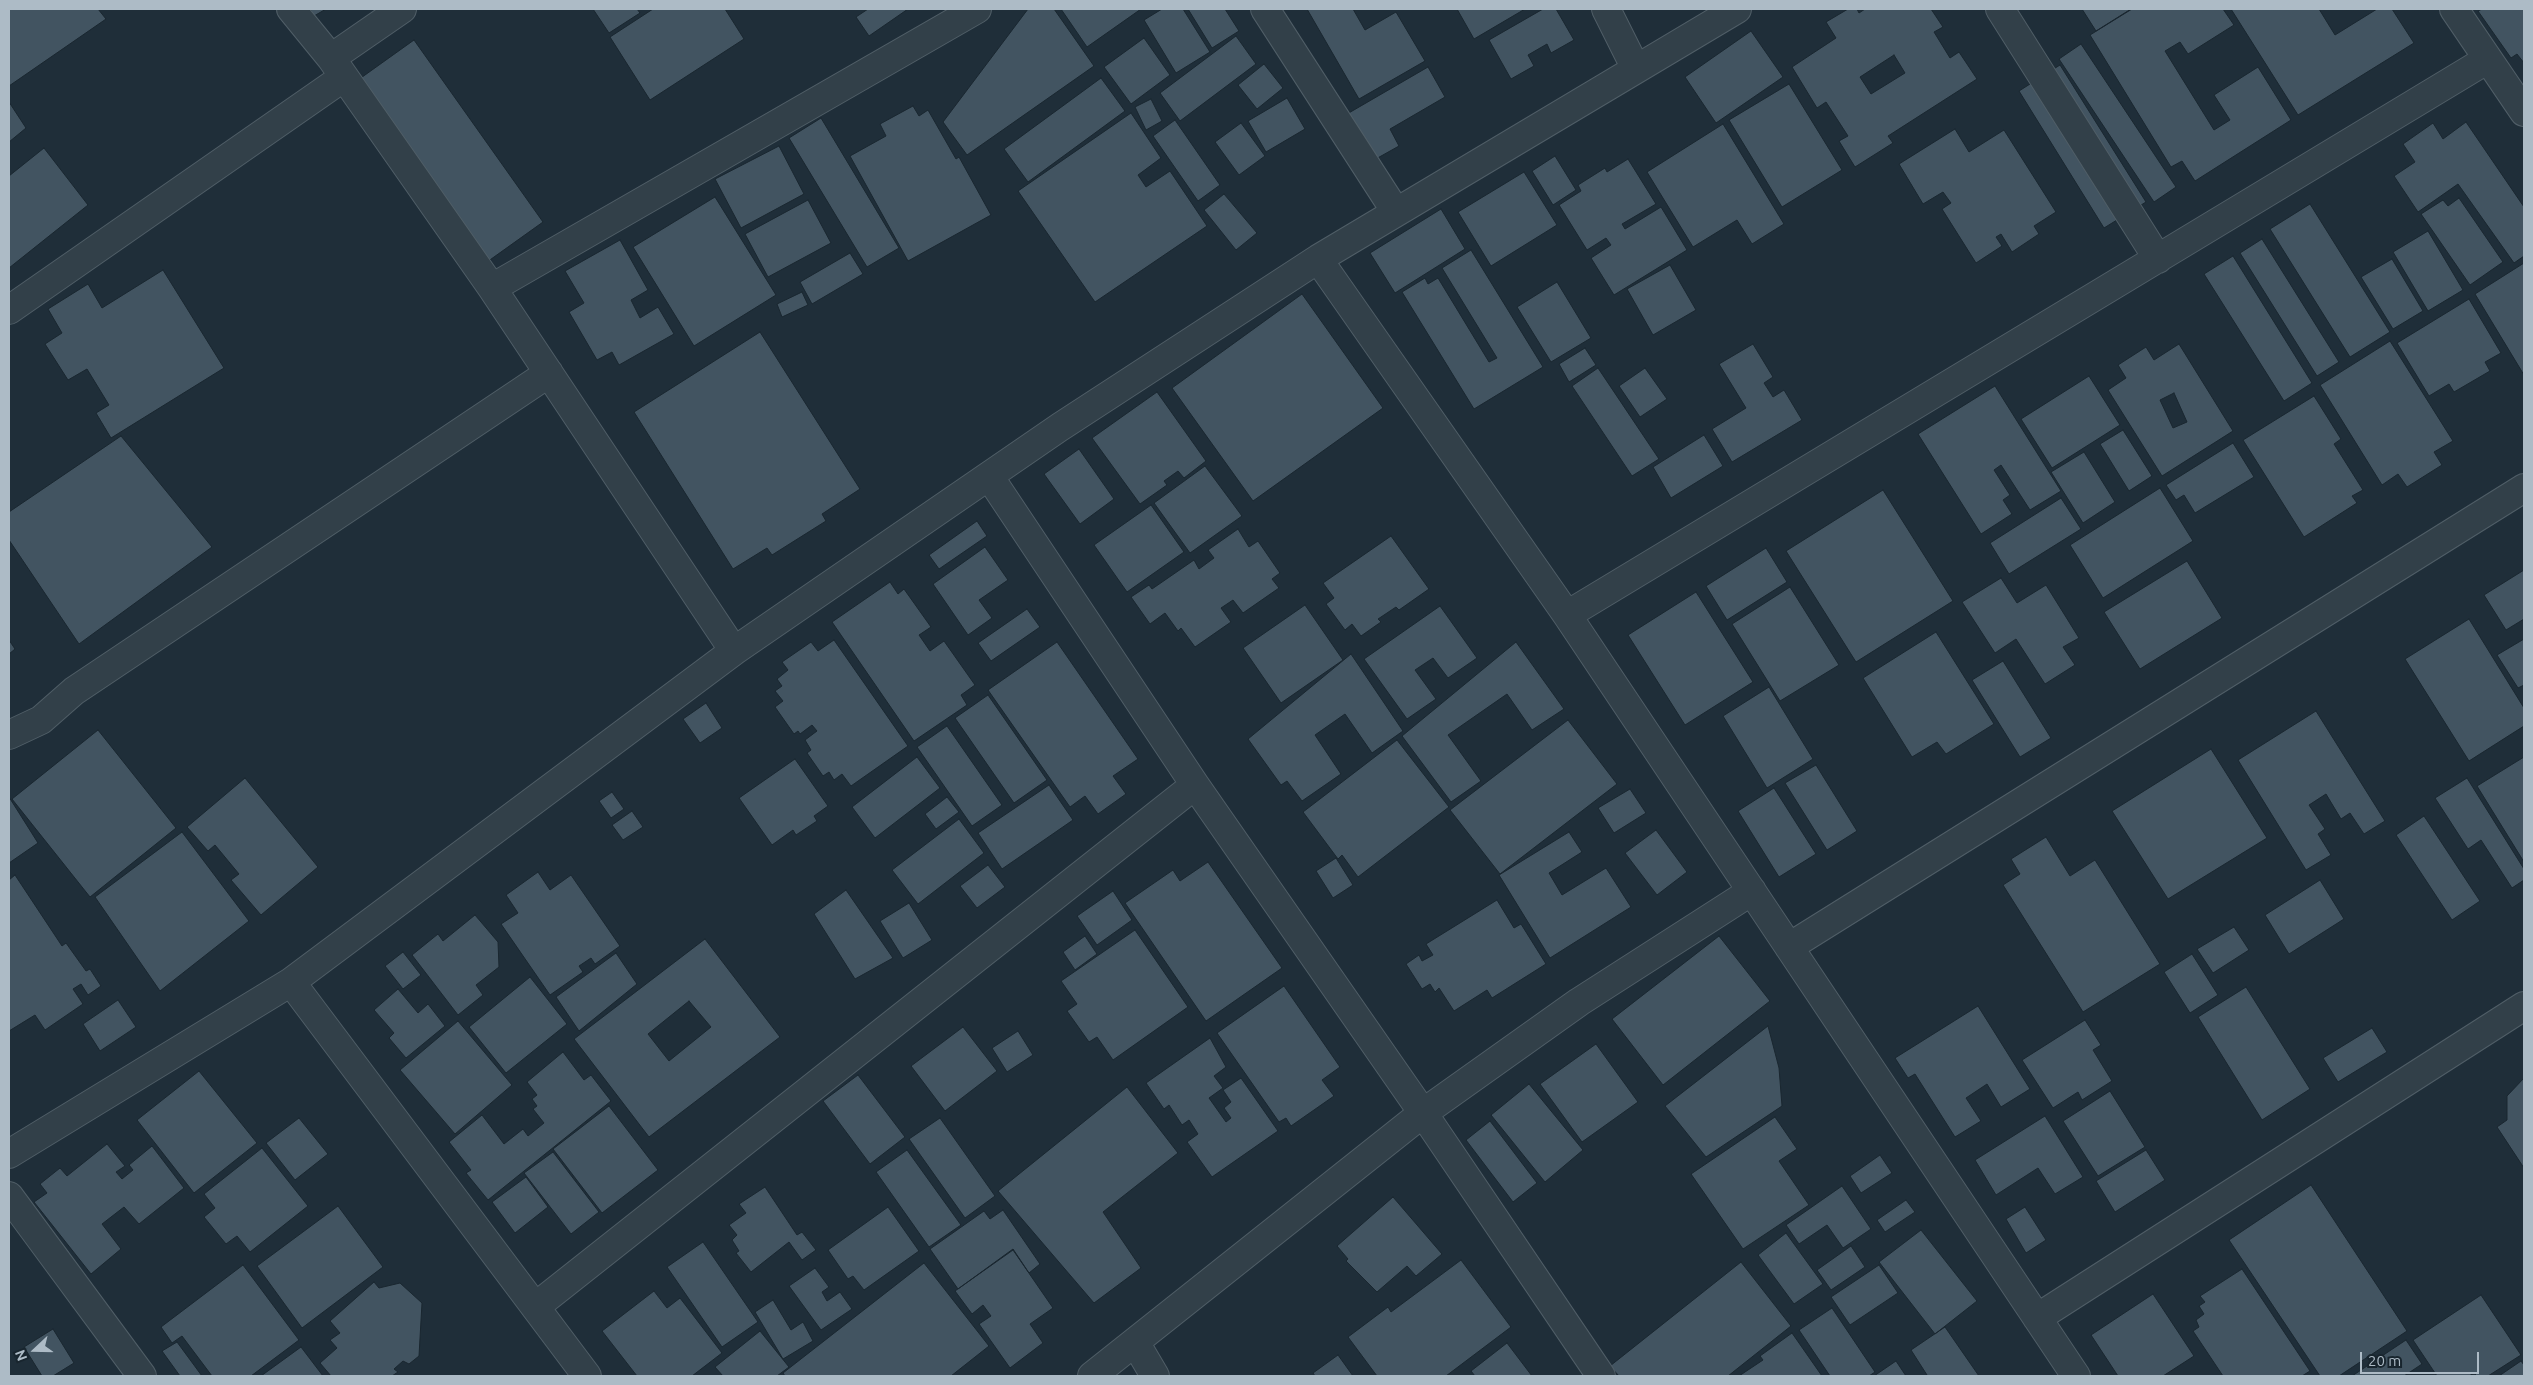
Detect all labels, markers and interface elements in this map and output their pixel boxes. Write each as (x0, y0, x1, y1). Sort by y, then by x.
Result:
north arrow (10, 1325, 60, 1375)
scale bar (2363, 1342, 2482, 1374)
text: N (12, 1348, 30, 1363)
text: 20 m (2368, 1352, 2401, 1369)

